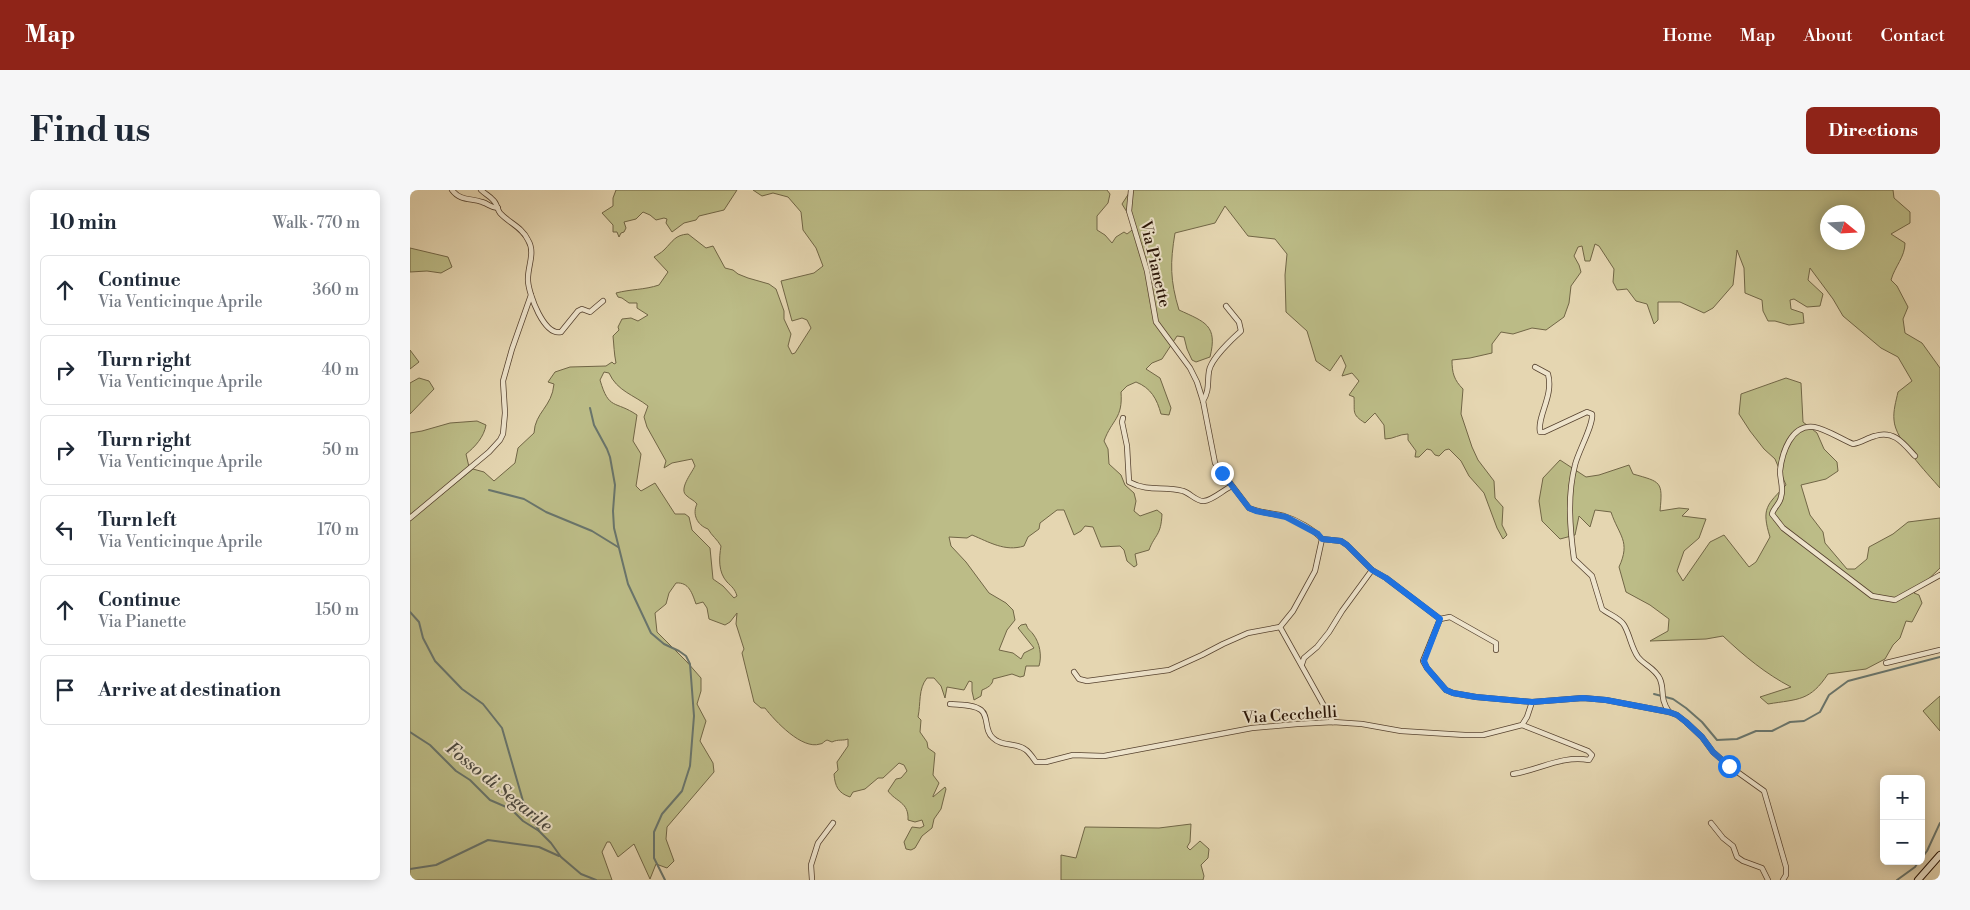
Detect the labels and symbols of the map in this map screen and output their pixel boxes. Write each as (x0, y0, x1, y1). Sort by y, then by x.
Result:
north arrow (1820, 205, 1865, 250)
street label: Via Pianette (1135, 218, 1175, 309)
route end (1211, 462, 1234, 485)
street label: Via Cecchelli (1241, 702, 1338, 728)
water label: Fosso di Segarile (441, 737, 558, 838)
route start (1718, 755, 1741, 778)

